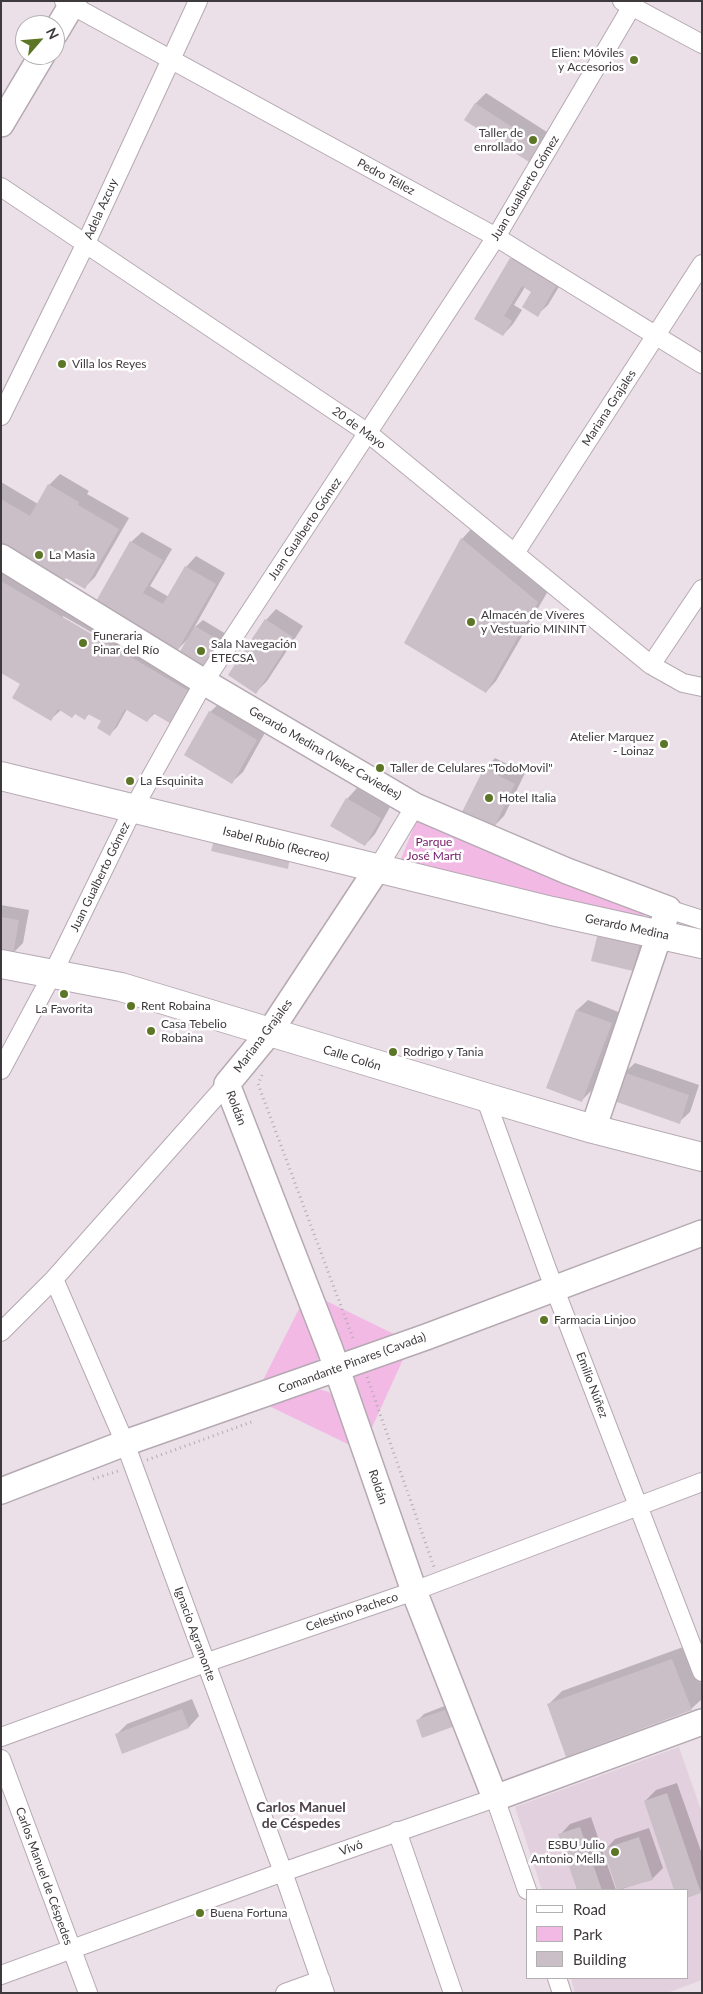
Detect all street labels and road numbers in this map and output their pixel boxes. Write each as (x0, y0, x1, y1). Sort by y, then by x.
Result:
street label: Juan Gualberto Gómez (488, 133, 562, 243)
street label: Pedro Téllez (355, 156, 417, 198)
street label: Adela Azcuy (81, 176, 121, 242)
street label: Mariana Grajales (579, 367, 639, 449)
street label: 20 de Mayo (329, 404, 389, 452)
street label: Juan Gualberto Gómez (265, 475, 345, 583)
street label: Gerardo Medina (Velez Caviedes) (246, 703, 404, 803)
street label: Juan Gualberto Gómez (67, 820, 133, 934)
street label: Isabel Rubio (Recreo) (221, 824, 331, 864)
street label: Gerardo Medina (584, 911, 670, 943)
street label: Mariana Grajales (231, 997, 295, 1075)
street label: Calle Colón (321, 1042, 383, 1074)
street label: Roldán (223, 1089, 249, 1127)
street label: Comandante Pinares (Cavada) (276, 1330, 428, 1396)
street label: Emilio Núñez (573, 1350, 611, 1420)
street label: Roldán (365, 1468, 391, 1506)
street label: Ignacio Agramonte (171, 1585, 219, 1683)
street label: Celestino Pacheco (304, 1589, 400, 1635)
street label: Carlos Manuel de Céspedes (12, 1805, 76, 1947)
street label: Vivó (337, 1837, 365, 1859)

